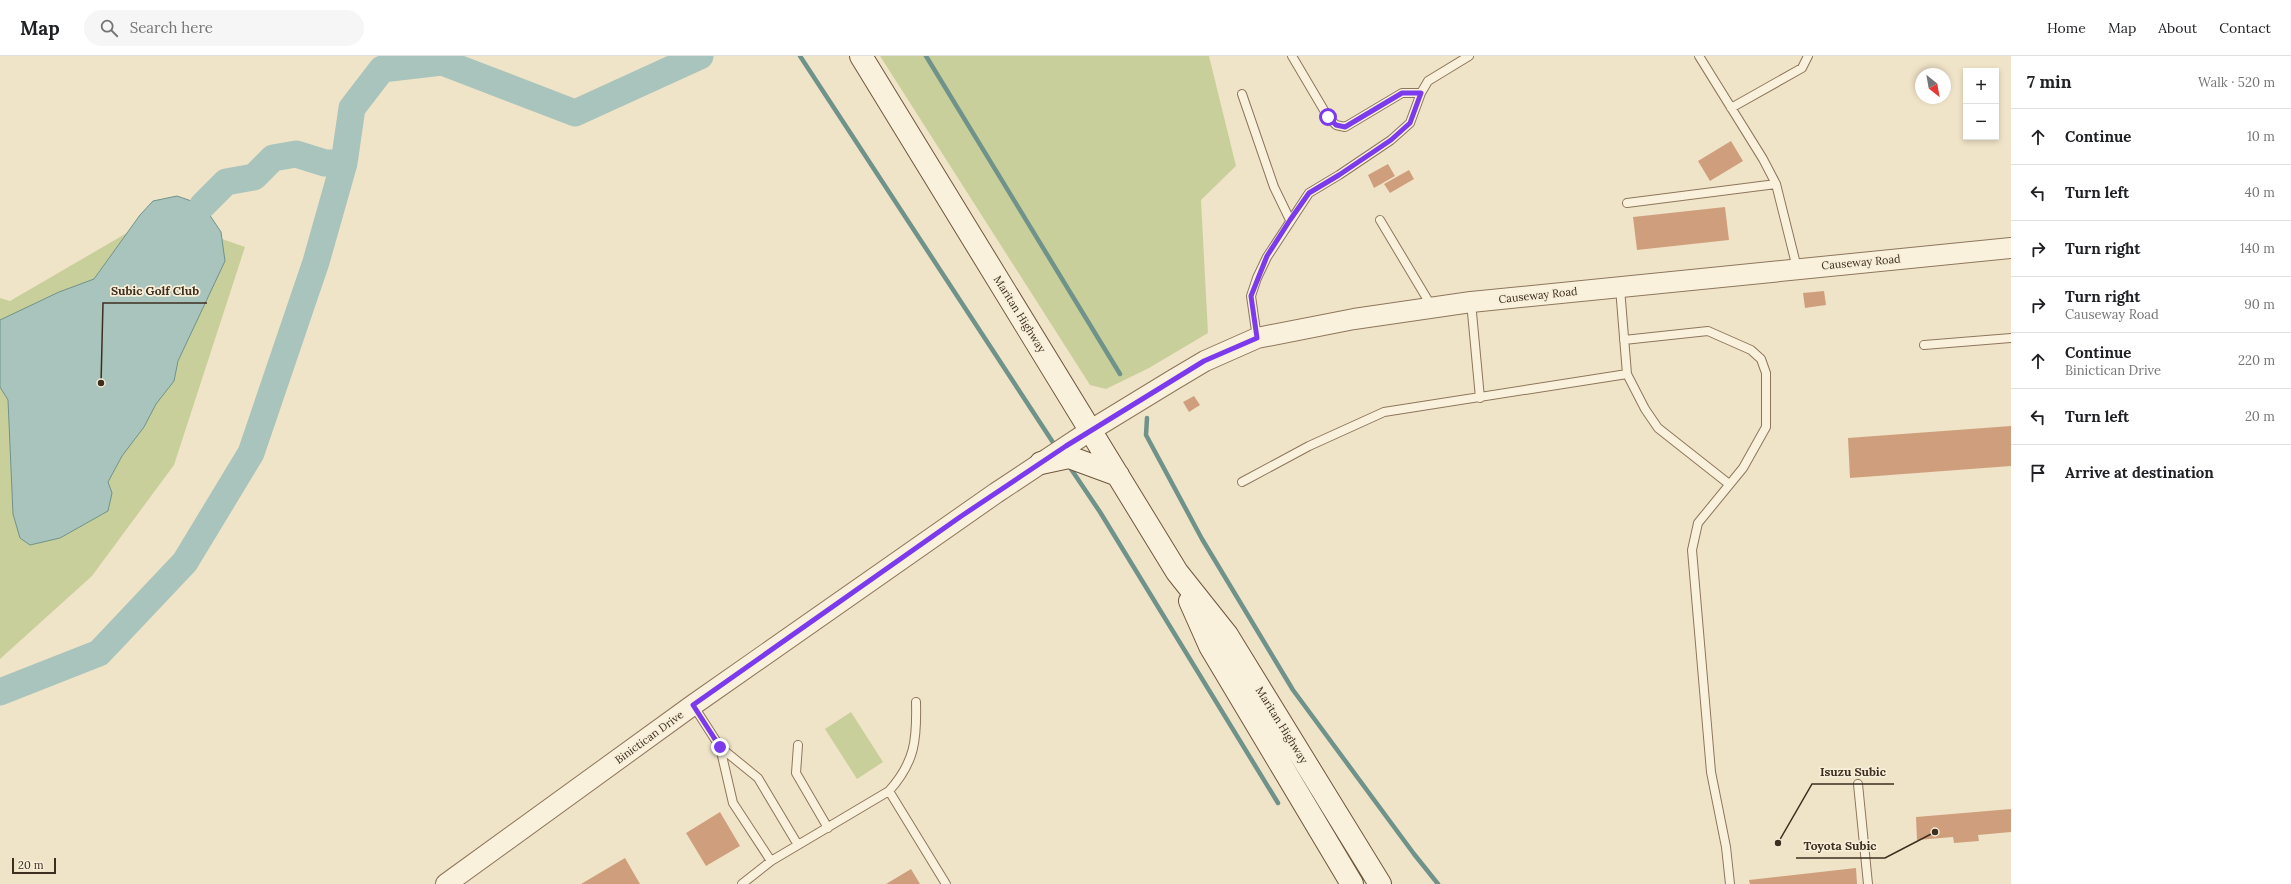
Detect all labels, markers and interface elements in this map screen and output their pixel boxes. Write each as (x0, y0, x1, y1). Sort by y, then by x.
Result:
search box (84, 10, 364, 46)
text: Map (20, 16, 60, 40)
icon: search (98, 17, 120, 39)
text: Search here (130, 18, 213, 37)
text: Home (2047, 19, 2086, 37)
text: Map (2108, 19, 2136, 37)
text: About (2158, 19, 2197, 37)
text: Contact (2219, 19, 2271, 37)
north arrow (1915, 68, 1951, 104)
map controls (1963, 68, 1999, 140)
button: + (1963, 68, 1999, 104)
text: 7 min (2027, 71, 2072, 93)
text: Walk · 520 m (2198, 74, 2275, 91)
button: − (1963, 104, 1999, 140)
route start (1319, 108, 1337, 126)
icon: ahead (2027, 126, 2049, 148)
text: Continue (2065, 127, 2131, 146)
text: 10 m (2247, 128, 2275, 145)
icon: left (2027, 182, 2049, 204)
text: Turn left (2065, 183, 2129, 202)
text: 40 m (2245, 184, 2275, 201)
icon: right (2027, 238, 2049, 260)
text: Turn right (2065, 239, 2141, 258)
text: 140 m (2240, 240, 2275, 257)
street label: Causeway Road (1821, 252, 1902, 272)
street label: Maritan Highway (991, 273, 1049, 355)
callout: Subic Golf Club (103, 279, 207, 303)
text: Subic Golf Club (111, 283, 199, 298)
street label: Causeway Road (1498, 284, 1579, 306)
text: Turn right (2065, 287, 2141, 306)
icon: right (2027, 294, 2049, 316)
text: 90 m (2244, 296, 2275, 313)
text: Causeway Road (2065, 306, 2159, 323)
text: Continue (2065, 343, 2131, 362)
icon: ahead (2027, 350, 2049, 372)
text: 220 m (2238, 352, 2275, 369)
text: Binictican Drive (2065, 362, 2161, 379)
icon: left (2027, 406, 2049, 428)
text: Turn left (2065, 407, 2129, 426)
text: 20 m (2245, 408, 2275, 425)
icon: arrive (2027, 462, 2049, 484)
text: Arrive at destination (2065, 463, 2214, 482)
street label: Maritan Highway (1253, 684, 1311, 766)
street label: Binictican Drive (612, 707, 686, 767)
route end (711, 738, 729, 756)
callout: Isuzu Subic (1812, 760, 1894, 784)
text: Isuzu Subic (1820, 764, 1887, 779)
callout: Toyota Subic (1796, 834, 1885, 858)
text: Toyota Subic (1803, 838, 1877, 853)
scale bar (12, 856, 56, 875)
text: 20 m (18, 858, 43, 872)

